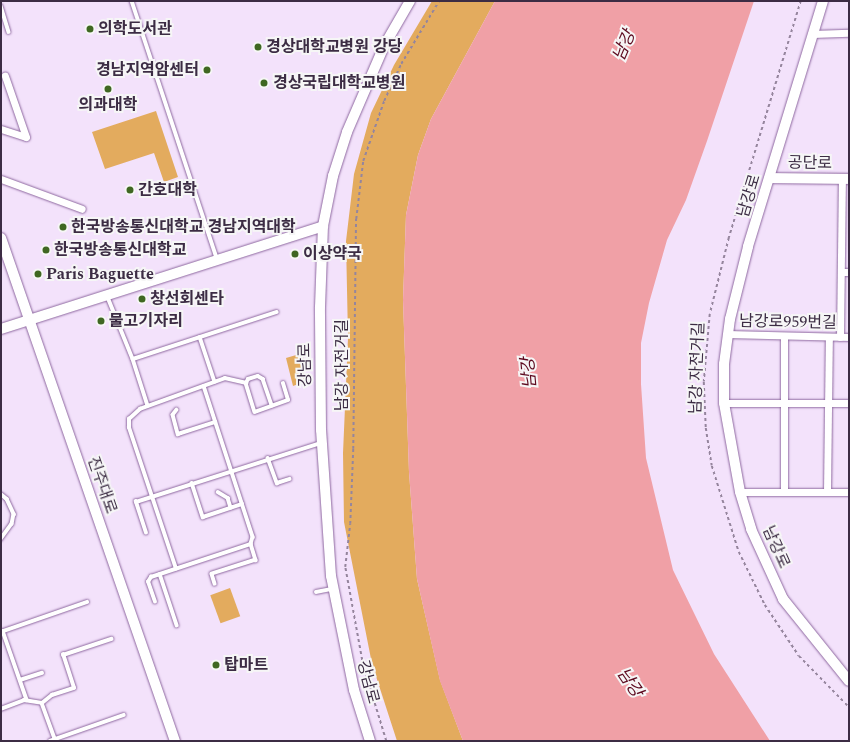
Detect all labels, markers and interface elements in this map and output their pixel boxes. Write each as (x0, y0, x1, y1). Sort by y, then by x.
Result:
place label: 의학도서관 (98, 19, 172, 39)
marker: 의학도서관 (85, 24, 95, 34)
water label: 남강 (609, 28, 641, 64)
place label: 경상대학교병원 강당 (266, 37, 402, 57)
marker: 경상대학교병원 강당 (253, 42, 263, 52)
place label: 경남지역암센터 (96, 60, 199, 80)
marker: 경남지역암센터 (202, 65, 212, 75)
place label: 경상국립대학교병원 (273, 73, 405, 93)
marker: 경상국립대학교병원 (258, 77, 270, 89)
marker: 의과대학 (103, 84, 113, 94)
place label: 의과대학 (79, 95, 137, 115)
street label: 공단로 (788, 153, 832, 173)
street label: 남강로 (733, 172, 765, 220)
place label: 간호대학 (138, 180, 197, 200)
marker: 간호대학 (125, 185, 135, 195)
place label: 한국방송통신대학교 경남지역대학 (71, 217, 296, 237)
marker: 한국방송통신대학교 경남지역대학 (58, 222, 68, 232)
place label: 한국방송통신대학교 (54, 240, 186, 260)
place label: 이상약국 (303, 244, 362, 264)
marker: 한국방송통신대학교 (41, 245, 51, 255)
marker: 이상약국 (290, 249, 300, 259)
place label: Paris Baguette (46, 264, 154, 284)
marker: Paris Baguette (33, 269, 43, 279)
place label: 창선회센타 (150, 289, 224, 309)
marker: 창선회센타 (137, 294, 147, 304)
place label: 물고기자리 (109, 311, 183, 331)
street label: 남강로959번길 (739, 312, 837, 332)
marker: 물고기자리 (96, 316, 106, 326)
street label: 남강 자전거길 (332, 319, 352, 411)
street label: 남강 자전거길 (686, 322, 708, 414)
street label: 강남로 (295, 343, 315, 387)
water label: 남강 (518, 357, 542, 389)
street label: 진주대로 (83, 454, 121, 516)
street label: 남강로 (758, 523, 794, 571)
place label: 탑마트 (224, 655, 268, 675)
street label: 강남로 (353, 658, 383, 706)
marker: 탑마트 (211, 660, 221, 670)
water label: 남강 (612, 664, 646, 702)

